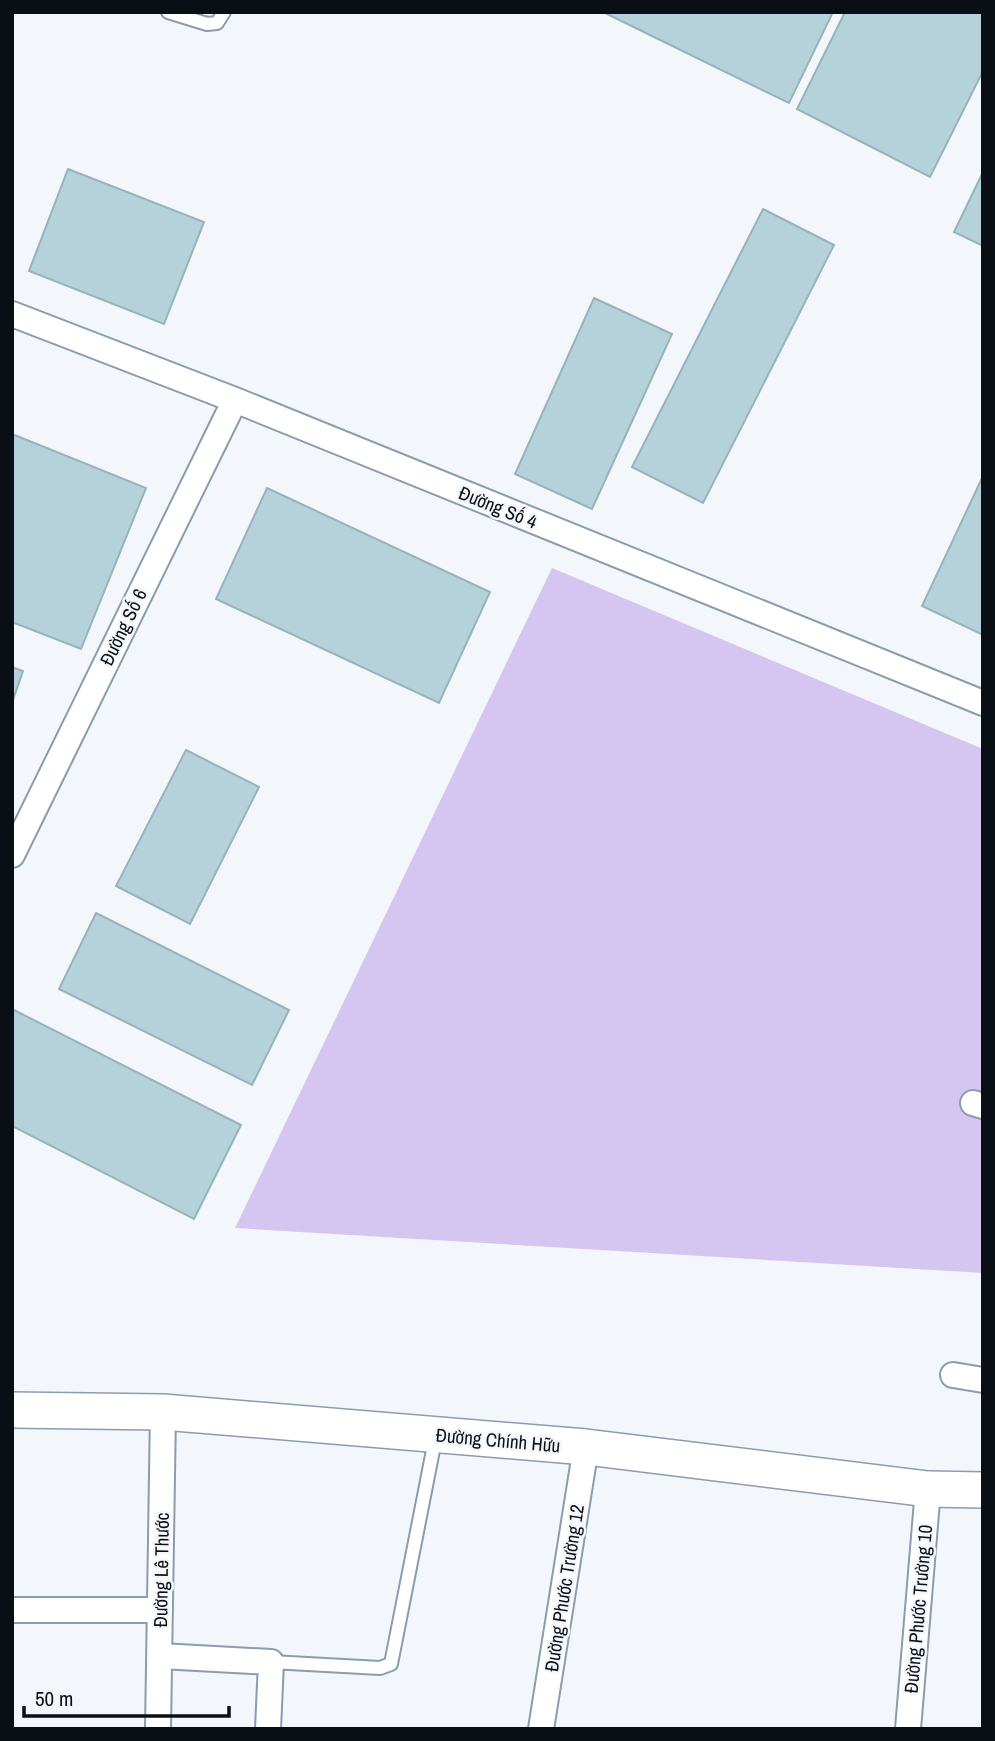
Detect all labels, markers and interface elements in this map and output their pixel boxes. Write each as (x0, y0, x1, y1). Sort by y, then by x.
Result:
street label: Đường Số 4 (455, 480, 541, 535)
street label: Đường Số 6 (93, 584, 153, 670)
street label: Đường Chính Hữu (435, 1422, 561, 1458)
street label: Đường Phước Trường 12 (538, 1503, 590, 1673)
street label: Đường Lê Thước (147, 1512, 175, 1628)
street label: Đường Phước Trường 10 (898, 1524, 938, 1694)
scale bar (24, 1674, 229, 1718)
text: 50 m (35, 1684, 73, 1713)

